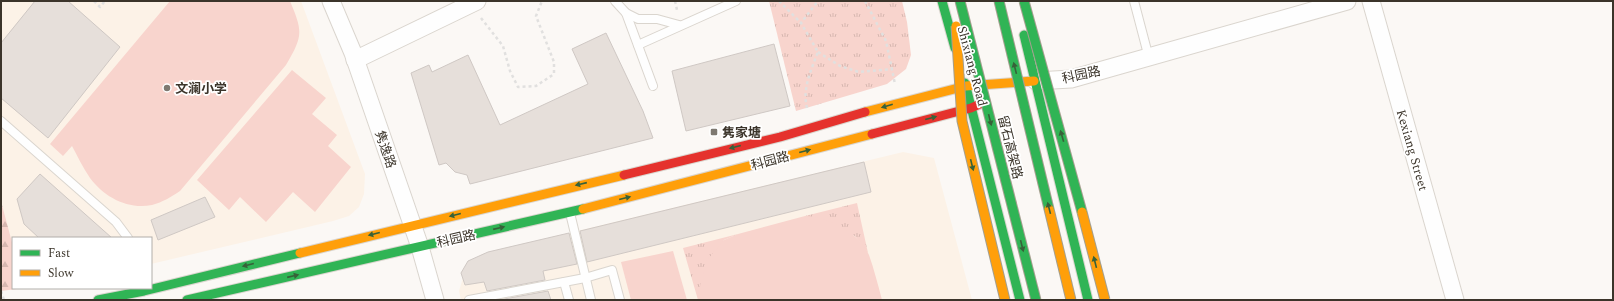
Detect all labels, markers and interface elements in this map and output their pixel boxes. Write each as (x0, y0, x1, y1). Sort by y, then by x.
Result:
street label: Shixiang Road (952, 24, 992, 109)
street label: 科园路 (1060, 61, 1102, 89)
one-way arrow (1011, 62, 1017, 74)
place label: 文澜小学 (175, 79, 227, 99)
marker: 文澜小学 (162, 83, 172, 93)
one-way arrow (881, 103, 893, 109)
street label: Kexiang Street (1391, 107, 1433, 194)
street label: 留石高架路 (992, 113, 1028, 181)
one-way arrow (988, 114, 994, 126)
one-way arrow (925, 115, 937, 121)
place label: 隽家塘 (722, 123, 761, 143)
marker: 隽家塘 (709, 127, 719, 137)
street label: 隽逸路 (369, 128, 401, 171)
one-way arrow (1059, 130, 1065, 142)
one-way arrow (729, 145, 741, 151)
street label: 科园路 (749, 146, 792, 176)
one-way arrow (799, 148, 811, 154)
one-way arrow (970, 158, 976, 171)
one-way arrow (575, 181, 587, 187)
one-way arrow (619, 194, 631, 200)
one-way arrow (1045, 201, 1051, 214)
one-way arrow (449, 212, 461, 218)
street label: 科园路 (435, 225, 477, 253)
one-way arrow (493, 225, 505, 231)
one-way arrow (368, 232, 381, 238)
legend (12, 237, 152, 289)
one-way arrow (1020, 240, 1026, 252)
text: Fast (48, 244, 70, 263)
one-way arrow (1092, 256, 1098, 268)
one-way arrow (242, 263, 254, 269)
text: Slow (48, 264, 74, 283)
one-way arrow (287, 272, 300, 278)

